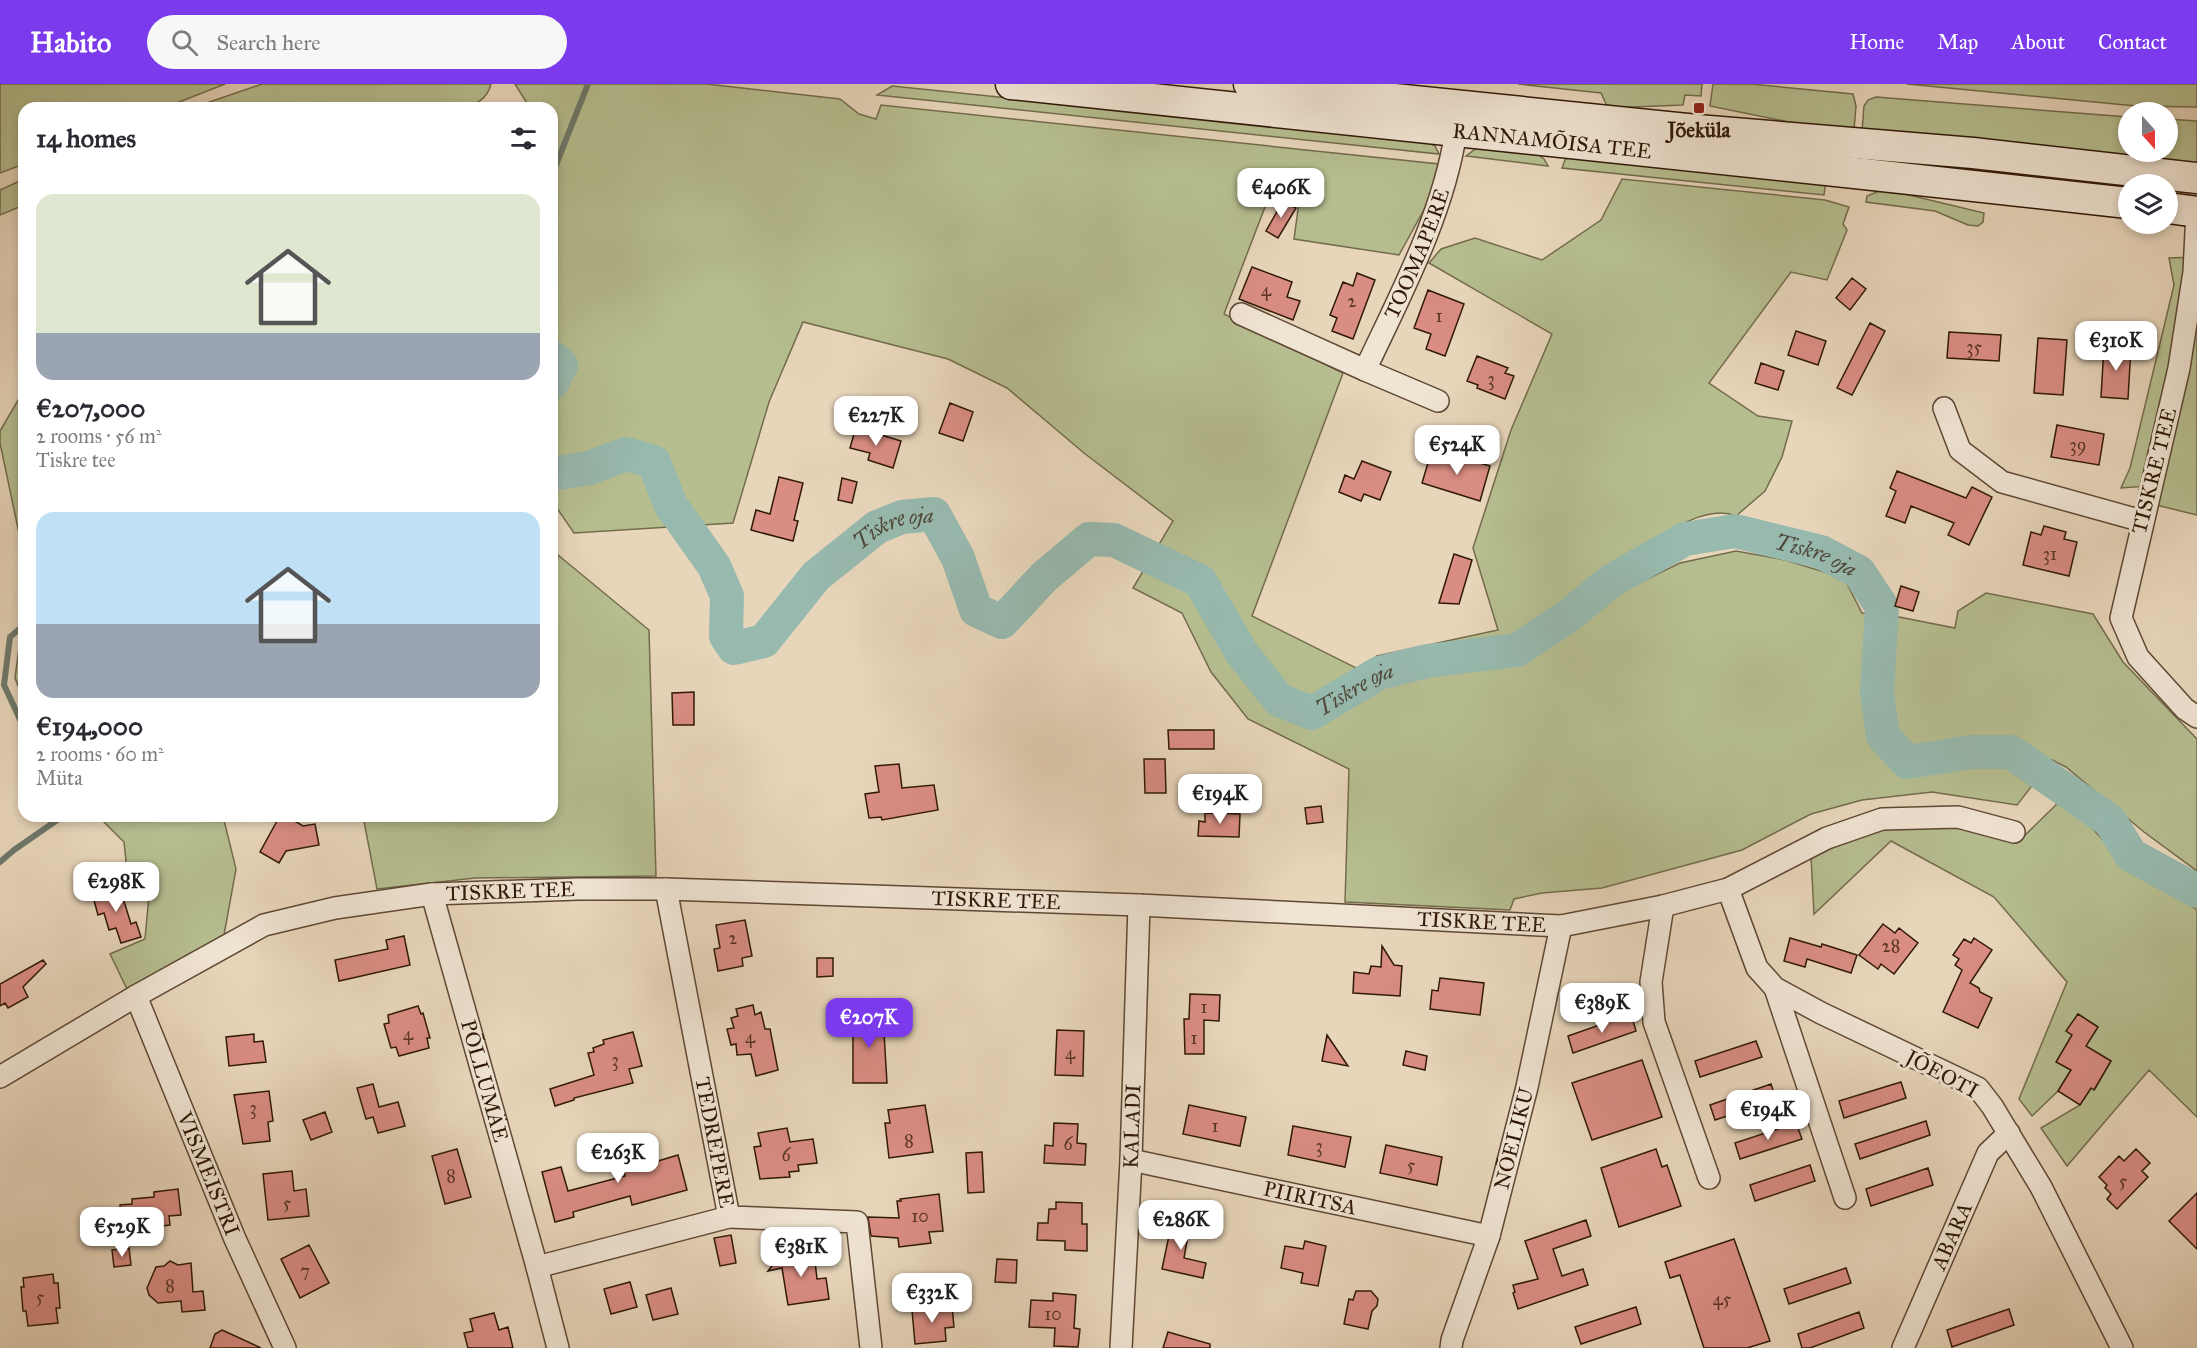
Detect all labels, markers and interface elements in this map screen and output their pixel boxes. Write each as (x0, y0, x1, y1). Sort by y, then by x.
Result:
search box (147, 15, 567, 69)
text: Habito (30, 25, 111, 60)
icon: search (168, 26, 201, 59)
text: Search here (216, 29, 320, 56)
text: Home (1849, 29, 1904, 55)
text: Map (1937, 29, 1978, 55)
text: About (2011, 29, 2065, 55)
text: Contact (2098, 29, 2167, 55)
marker: Jõeküla (1692, 101, 1706, 115)
north arrow (2118, 102, 2178, 162)
map controls (2118, 102, 2178, 234)
place label: Jõeküla (1665, 117, 1732, 144)
street label: RANNAMÕISA TEE (1451, 118, 1653, 165)
text: 14 homes (36, 122, 136, 154)
icon: filters (507, 122, 540, 155)
pin: €406K (1239, 168, 1323, 219)
button: layers (2118, 174, 2178, 234)
text: €406K (1251, 175, 1311, 199)
street label: TOOMAPERE (1378, 185, 1455, 323)
icon: home (234, 233, 342, 341)
house number: 4 (1261, 279, 1272, 301)
house number: 2 (1348, 290, 1357, 312)
house number: 1 (1435, 305, 1443, 327)
pin: €310K (2074, 321, 2158, 372)
text: €310K (2089, 328, 2143, 352)
house number: 35 (1966, 336, 1982, 358)
house number: 3 (1487, 368, 1495, 390)
text: €207,000 (36, 392, 145, 424)
pin: €227K (834, 396, 918, 447)
text: €227K (848, 403, 904, 427)
street label: TISKRE TEE (2126, 405, 2182, 537)
text: 2 rooms · 56 m² (36, 424, 162, 448)
pin: €524K (1415, 425, 1499, 476)
text: €524K (1429, 432, 1485, 456)
house number: 39 (2070, 434, 2086, 456)
text: Tiskre tee (36, 448, 115, 472)
water label: Tiskre oja (847, 501, 935, 555)
water label: Tiskre oja (1772, 528, 1862, 582)
house number: 31 (2043, 543, 2057, 565)
icon: home (234, 551, 342, 659)
water label: Tiskre oja (1310, 656, 1396, 721)
text: €194,000 (36, 710, 143, 742)
text: 2 rooms · 60 m² (36, 742, 164, 766)
text: Müta (36, 766, 83, 790)
pin: €194K (1178, 774, 1262, 825)
text: €194K (1192, 781, 1248, 805)
pin: €298K (74, 862, 158, 913)
text: €298K (87, 869, 145, 893)
street label: TISKRE TEE (445, 876, 575, 907)
street label: TISKRE TEE (931, 885, 1061, 915)
street label: TISKRE TEE (1416, 906, 1547, 938)
house number: 2 (729, 927, 738, 949)
house number: 28 (1882, 935, 1900, 957)
pin: €389K (1560, 983, 1644, 1034)
text: €389K (1574, 990, 1630, 1014)
house number: 1 (1200, 996, 1208, 1018)
pin: €207K (827, 998, 911, 1049)
text: €207K (840, 1005, 898, 1029)
street label: PÕLLUMÄE (455, 1017, 514, 1145)
house number: 4 (403, 1023, 414, 1045)
house number: 4 (745, 1026, 756, 1048)
house number: 1 (1190, 1027, 1198, 1049)
house number: 4 (1065, 1042, 1076, 1064)
street label: JÕEOTI (1900, 1043, 1983, 1104)
house number: 3 (611, 1049, 619, 1071)
street label: TEDREPERE (689, 1075, 740, 1210)
street label: KALADI (1118, 1084, 1146, 1169)
street label: NÕELIKU (1488, 1085, 1539, 1192)
pin: €194K (1726, 1090, 1810, 1141)
house number: 3 (249, 1097, 257, 1119)
text: €194K (1740, 1097, 1796, 1121)
street label: VISMEISTRI (171, 1107, 245, 1240)
house number: 1 (1211, 1115, 1219, 1137)
house number: 8 (904, 1130, 914, 1152)
pin: €263K (576, 1133, 660, 1184)
house number: 6 (1063, 1133, 1073, 1155)
house number: 3 (1315, 1135, 1323, 1157)
text: €263K (591, 1140, 645, 1164)
house number: 6 (781, 1144, 791, 1166)
house number: 5 (1407, 1154, 1416, 1176)
house number: 8 (446, 1165, 456, 1187)
house number: 5 (2119, 1170, 2128, 1192)
street label: PIIRITSA (1261, 1175, 1359, 1221)
house number: 5 (283, 1192, 292, 1214)
street label: ABARA (1925, 1198, 1978, 1275)
pin: €286K (1139, 1200, 1223, 1251)
house number: 10 (911, 1205, 929, 1227)
pin: €529K (80, 1207, 164, 1258)
text: €286K (1152, 1207, 1210, 1231)
text: €529K (94, 1214, 150, 1238)
pin: €381K (759, 1227, 843, 1278)
text: €381K (775, 1234, 827, 1258)
house number: 7 (300, 1260, 310, 1282)
pin: €332K (890, 1273, 974, 1324)
house number: 8 (165, 1275, 175, 1297)
text: €332K (906, 1280, 958, 1304)
house number: 5 (36, 1286, 45, 1308)
house number: 45 (1713, 1288, 1732, 1310)
house number: 10 (1044, 1303, 1062, 1325)

